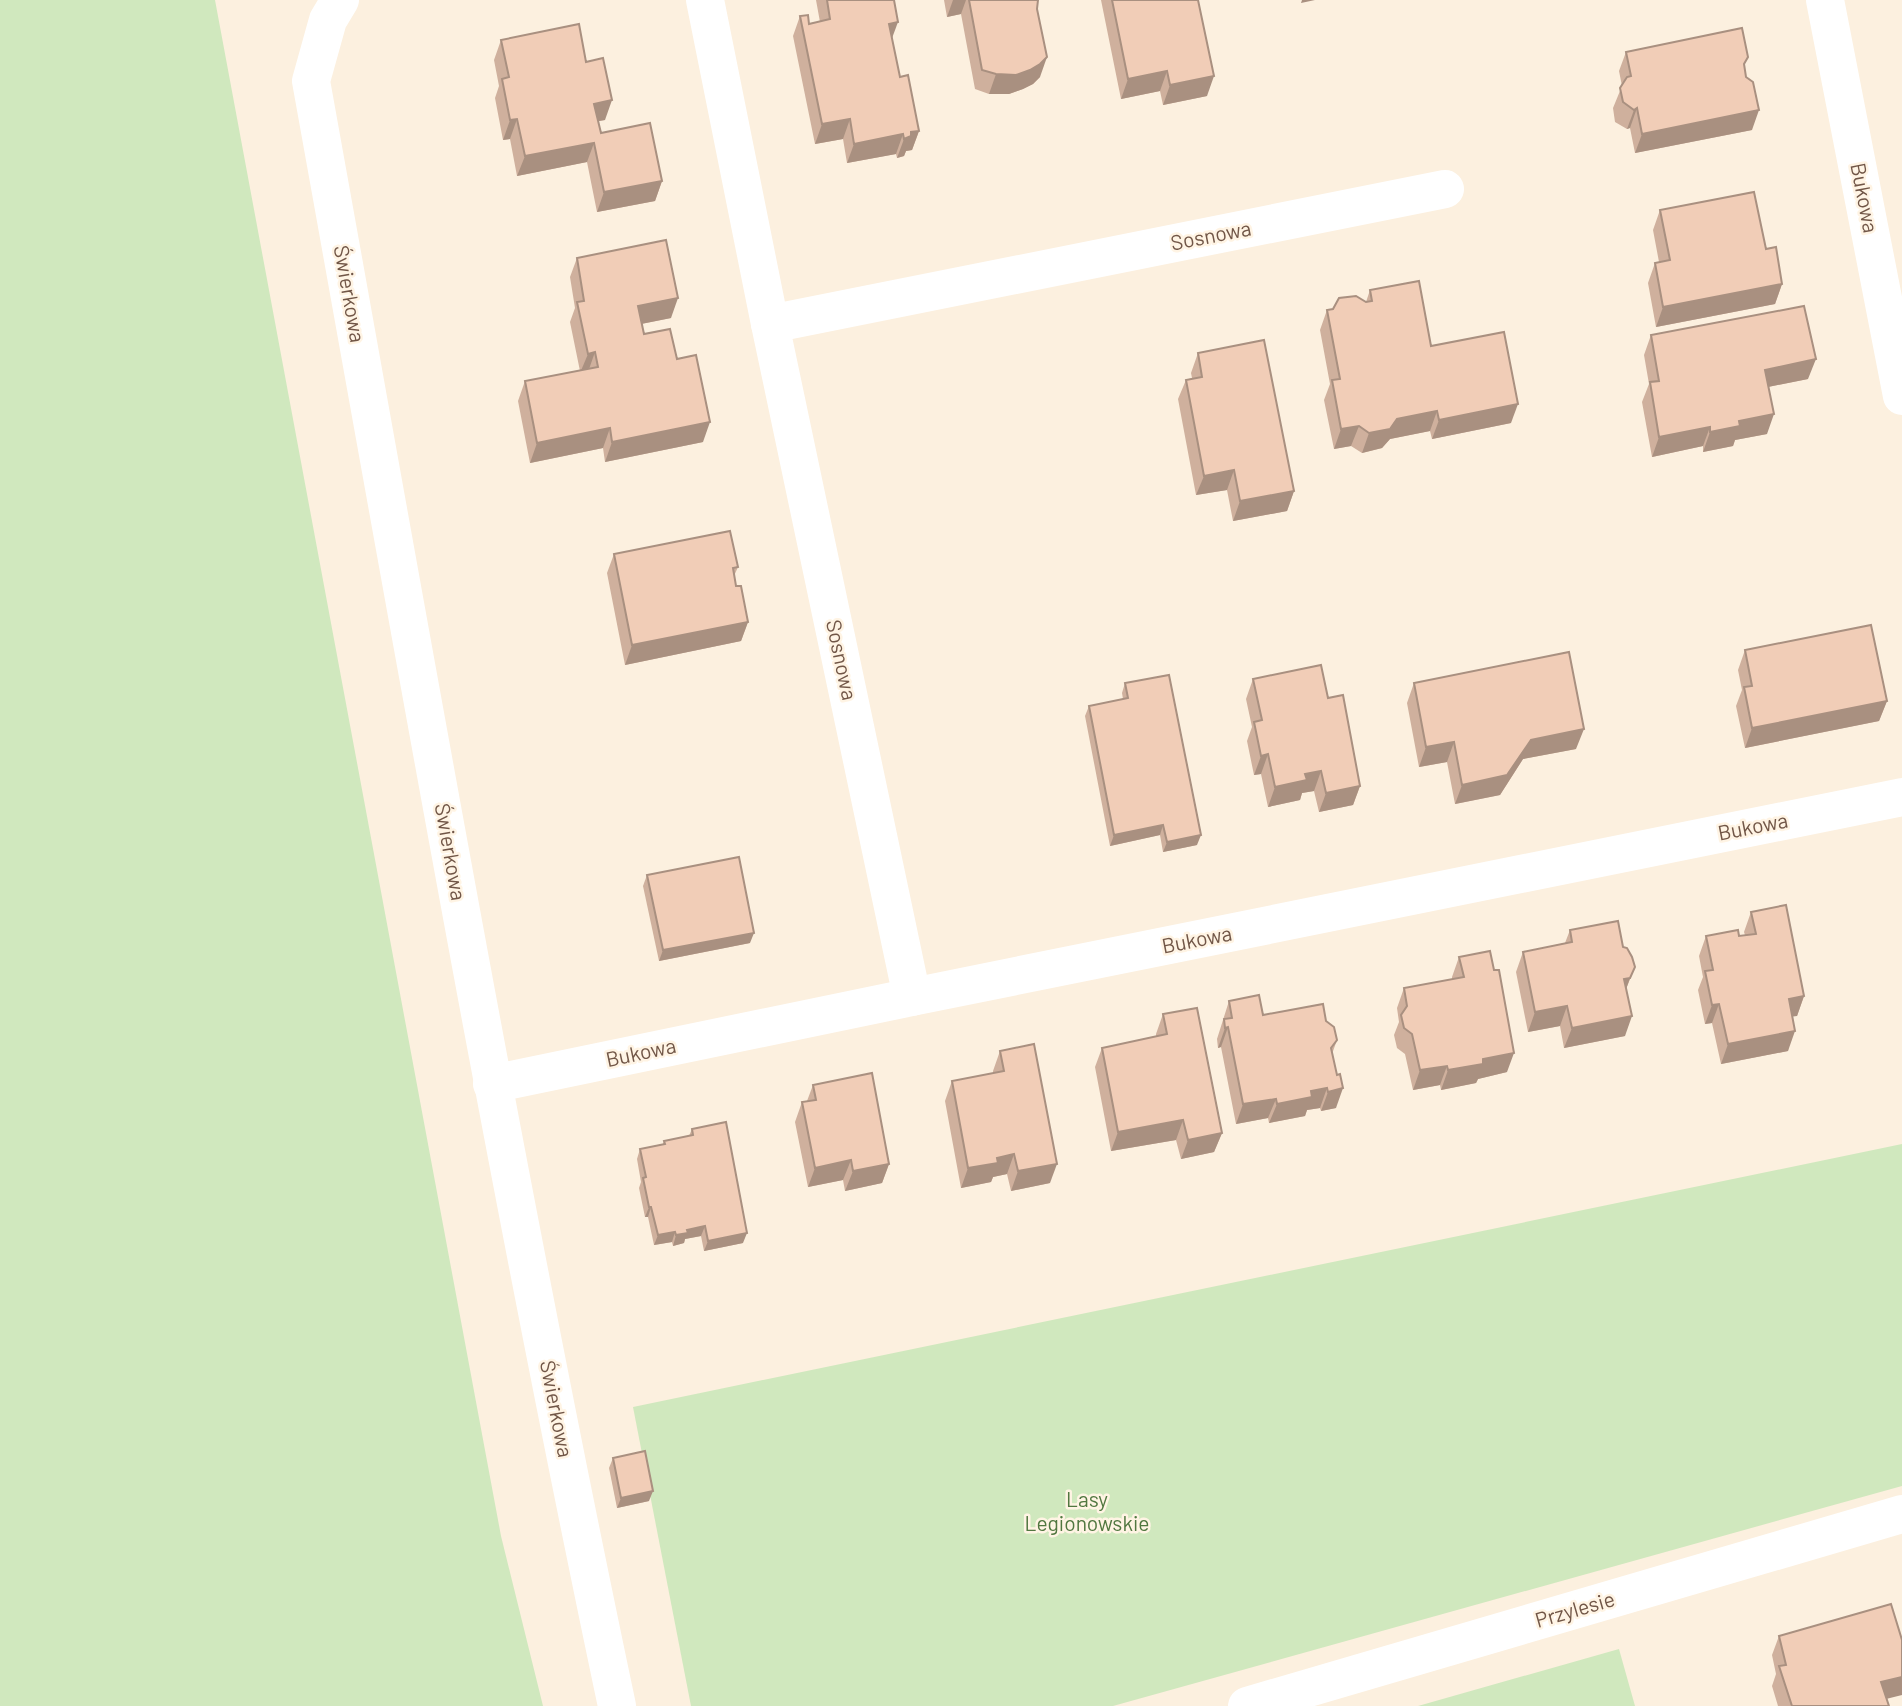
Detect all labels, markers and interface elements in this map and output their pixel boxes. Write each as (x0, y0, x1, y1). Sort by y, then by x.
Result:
street label: Bukowa (1846, 161, 1885, 235)
street label: Sosnowa (1168, 214, 1253, 255)
street label: Świerkowa (330, 243, 371, 344)
street label: Sosnowa (822, 617, 863, 702)
street label: Świerkowa (431, 801, 472, 902)
street label: Bukowa (1716, 806, 1790, 845)
street label: Bukowa (1160, 919, 1234, 958)
street label: Bukowa (603, 1032, 678, 1071)
street label: Świerkowa (536, 1358, 579, 1459)
park label: Lasy Legionowskie (1024, 1486, 1150, 1535)
street label: Przylesie (1532, 1585, 1617, 1632)

